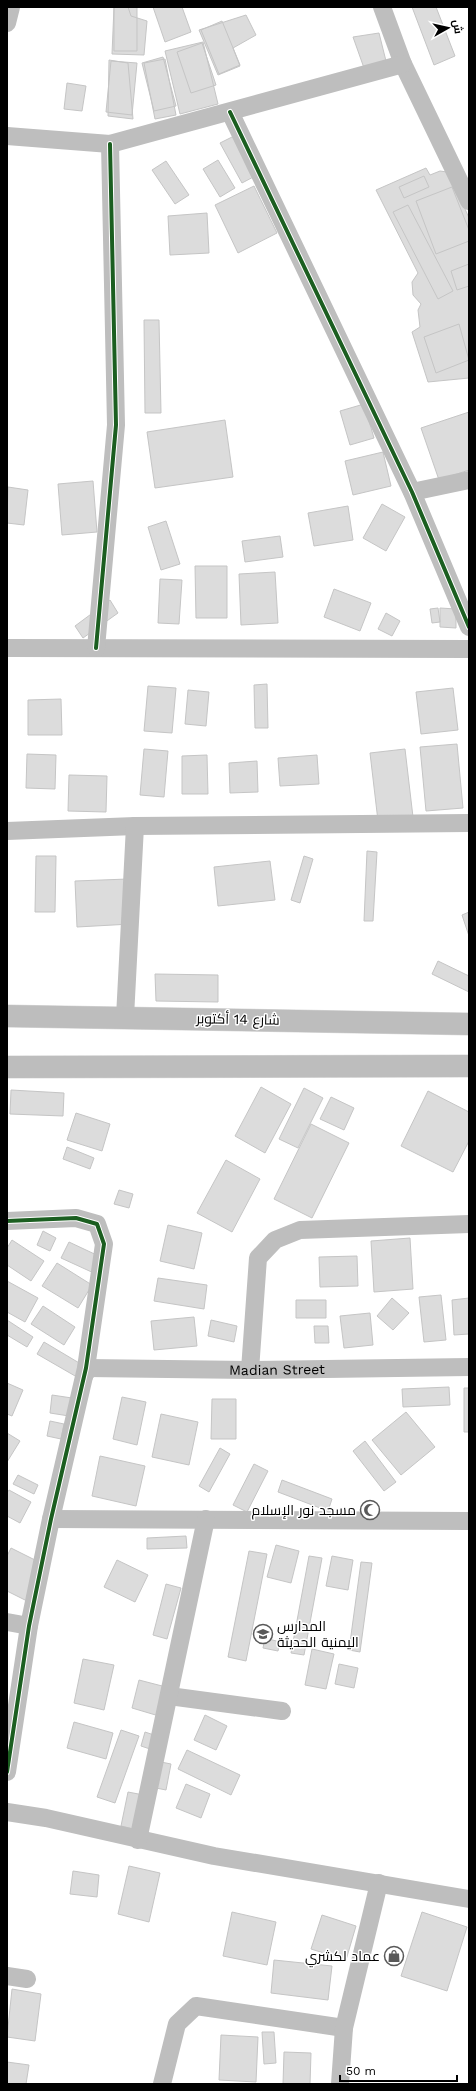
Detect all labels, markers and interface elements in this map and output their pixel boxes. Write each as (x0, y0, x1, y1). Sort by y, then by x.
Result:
north arrow (428, 8, 468, 48)
text: ش (450, 19, 465, 35)
street label: شارع 14 أكتوبر (195, 1009, 280, 1029)
street label: Madian Street (229, 1361, 325, 1378)
mosque icon: مسجد نور الإسلام (359, 1499, 381, 1521)
place label: مسجد نور الإسلام (251, 1502, 356, 1520)
place label: المدارس اليمنية الحديثة (277, 1618, 359, 1650)
school or university icon: المدارس اليمنية الحديثة (252, 1623, 274, 1645)
shop icon: عماد لكشري (383, 1945, 405, 1967)
place label: عماد لكشري (305, 1948, 380, 1968)
scale bar (340, 2057, 457, 2083)
text: 50 m (346, 2064, 376, 2078)

